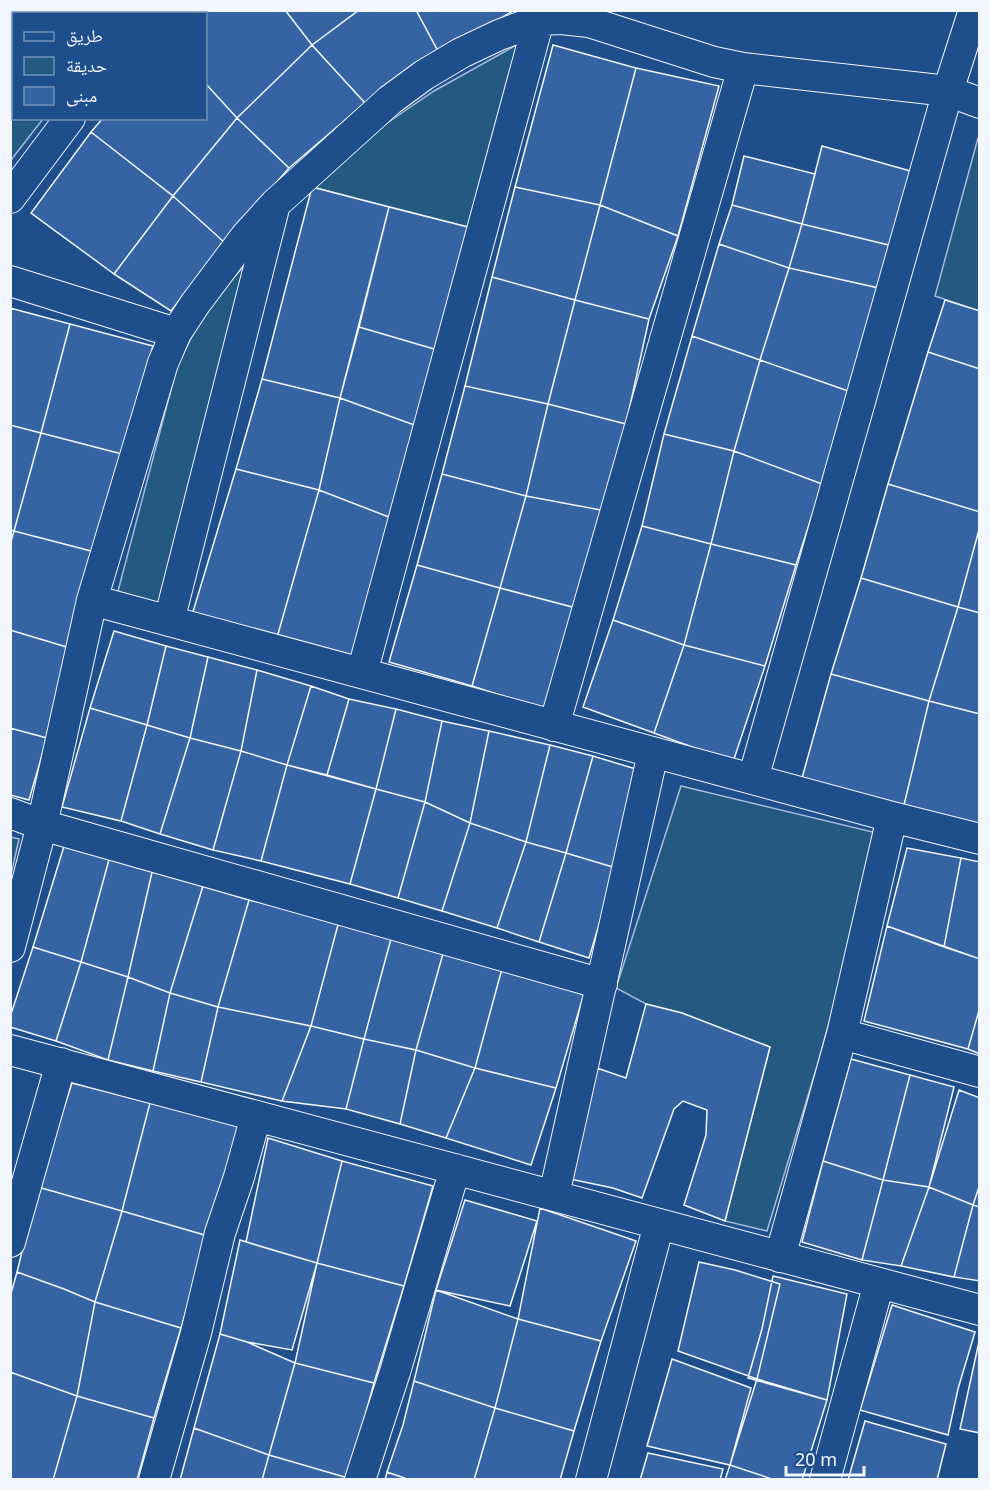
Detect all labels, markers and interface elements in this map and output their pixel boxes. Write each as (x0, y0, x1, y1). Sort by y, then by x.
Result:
legend (12, 12, 207, 120)
text: طريق (66, 23, 103, 47)
text: حديقة (66, 53, 107, 77)
text: مبنى (66, 83, 97, 107)
scale bar (786, 1439, 864, 1477)
text: 20 m (795, 1447, 837, 1471)

